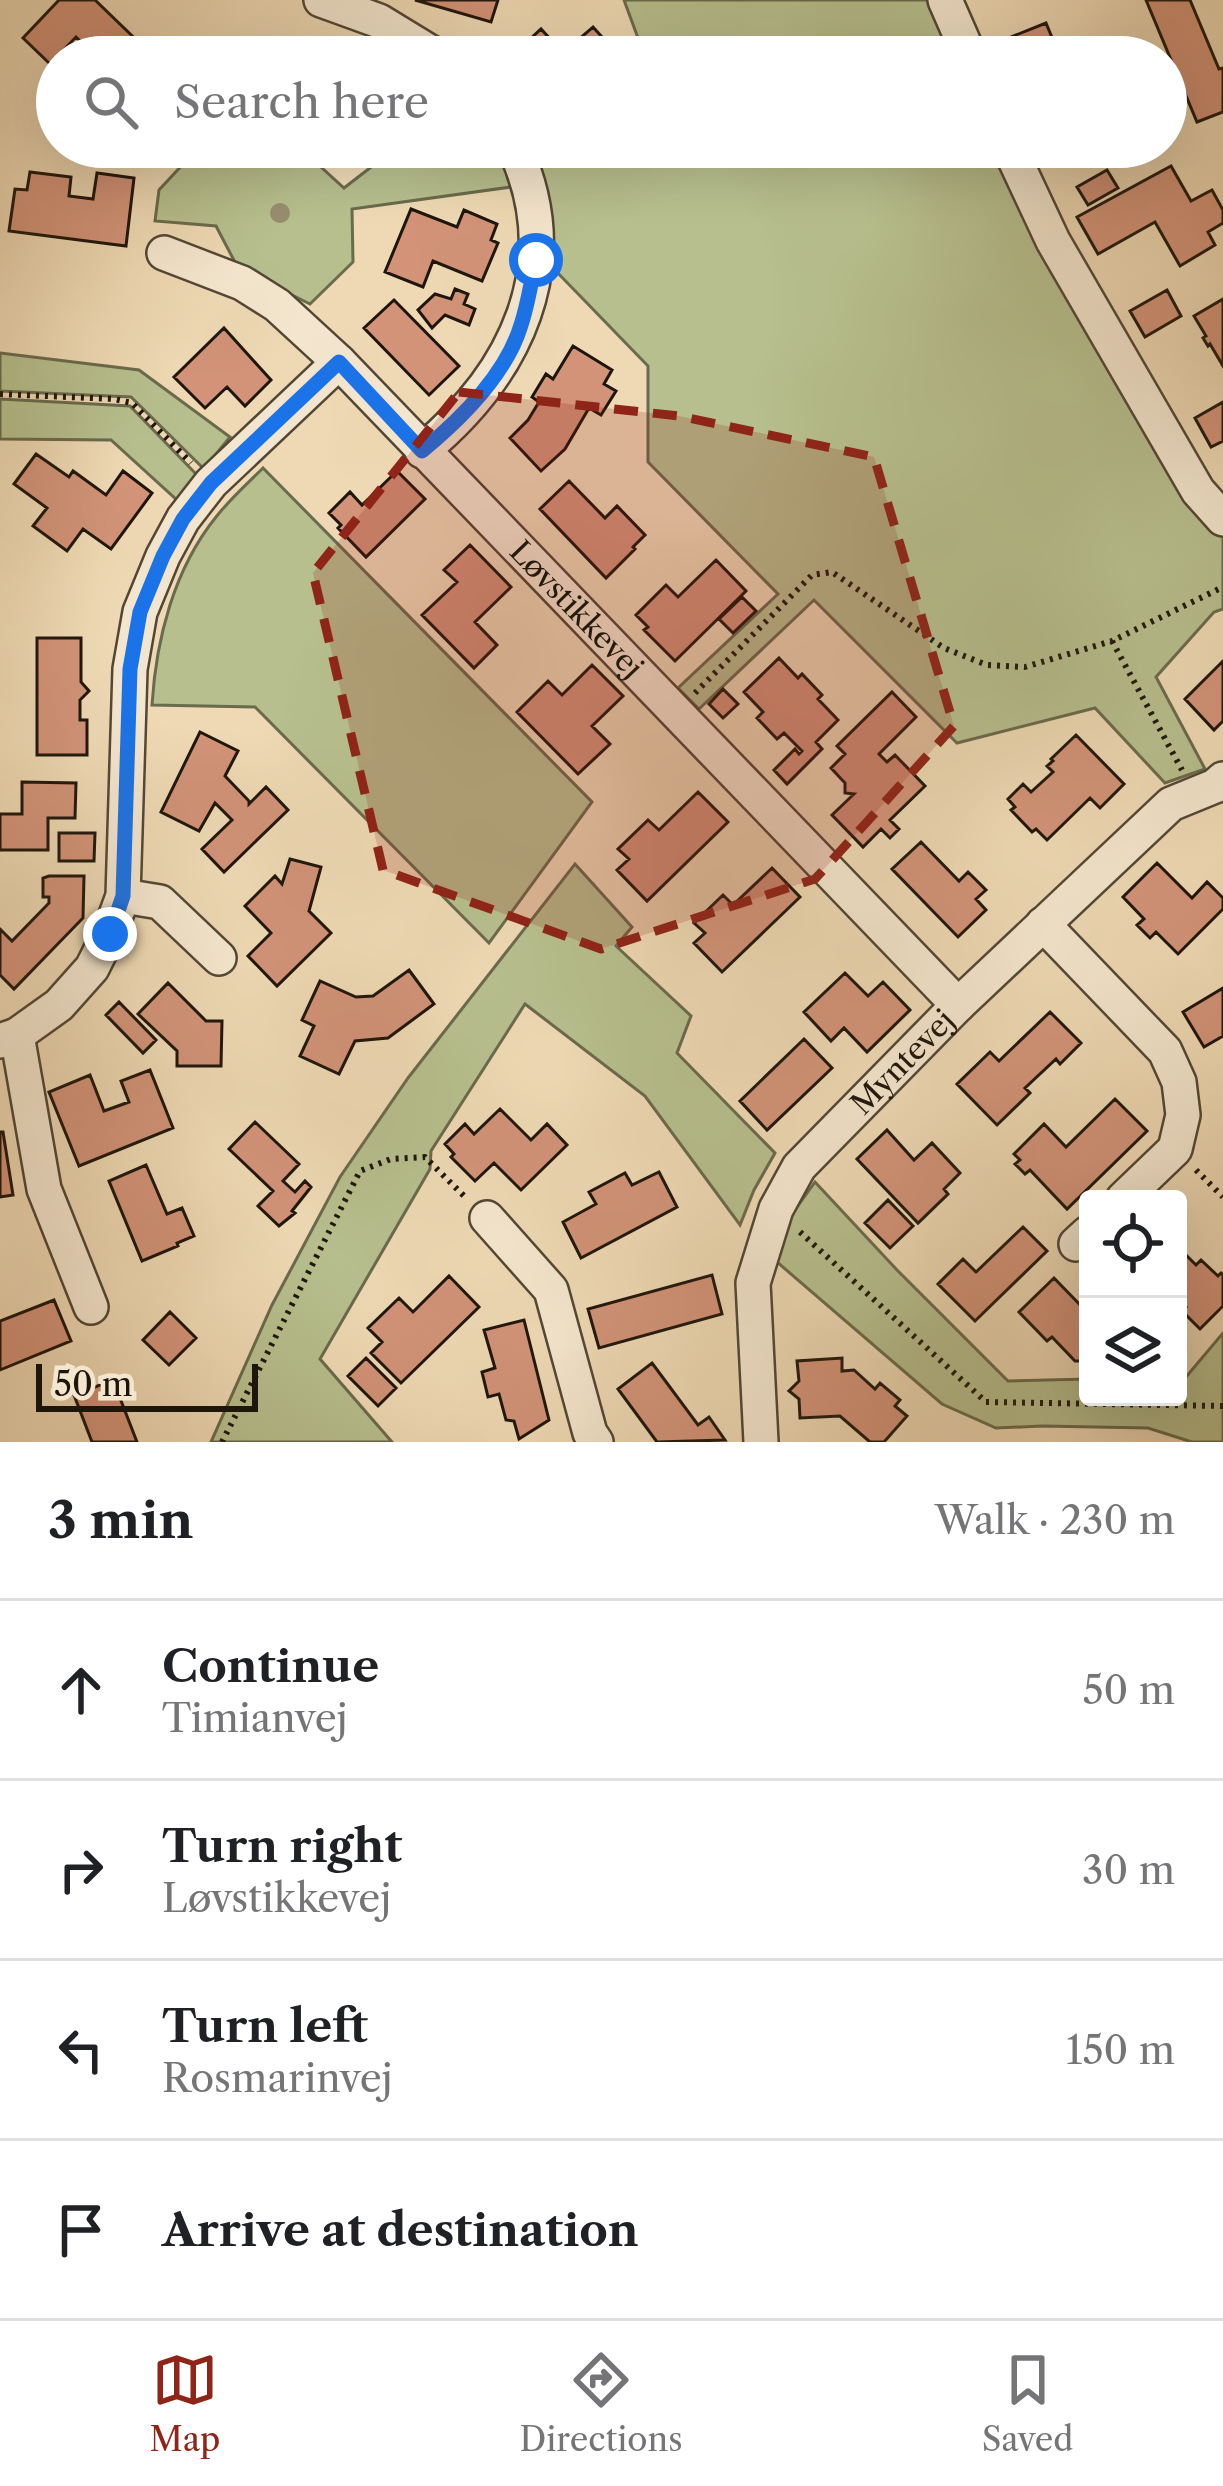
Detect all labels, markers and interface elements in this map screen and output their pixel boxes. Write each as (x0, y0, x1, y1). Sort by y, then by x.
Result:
search box (36, 36, 1187, 168)
icon: search (78, 69, 144, 135)
text: Search here (174, 74, 429, 130)
route start (509, 233, 563, 287)
street label: Løvstikkevej (502, 533, 651, 685)
route end (83, 907, 137, 961)
street label: Myntevej (843, 1001, 962, 1122)
map controls (1079, 1190, 1187, 1406)
button: locate (1079, 1190, 1187, 1298)
button: layers (1079, 1298, 1187, 1406)
scale bar (36, 1358, 258, 1411)
text: 50 m (54, 1364, 132, 1405)
text: 3 min (48, 1489, 194, 1551)
text: Walk · 230 m (935, 1496, 1175, 1544)
text: Continue (162, 1638, 379, 1694)
icon: ahead (48, 1657, 114, 1723)
text: 50 m (1082, 1666, 1175, 1714)
text: Timianvej (162, 1694, 348, 1742)
text: Turn right (162, 1818, 402, 1874)
icon: right (48, 1837, 114, 1903)
text: 30 m (1082, 1846, 1175, 1894)
text: Løvstikkevej (162, 1874, 391, 1922)
text: Turn left (162, 1998, 368, 2054)
icon: left (48, 2017, 114, 2083)
text: 150 m (1066, 2026, 1175, 2074)
text: Rosmarinvej (162, 2054, 393, 2102)
icon: arrive (48, 2197, 114, 2263)
text: Arrive at destination (162, 2202, 639, 2258)
tab: Map (150, 2347, 220, 2460)
tab: Directions (520, 2347, 683, 2460)
tab: Saved (982, 2347, 1073, 2460)

